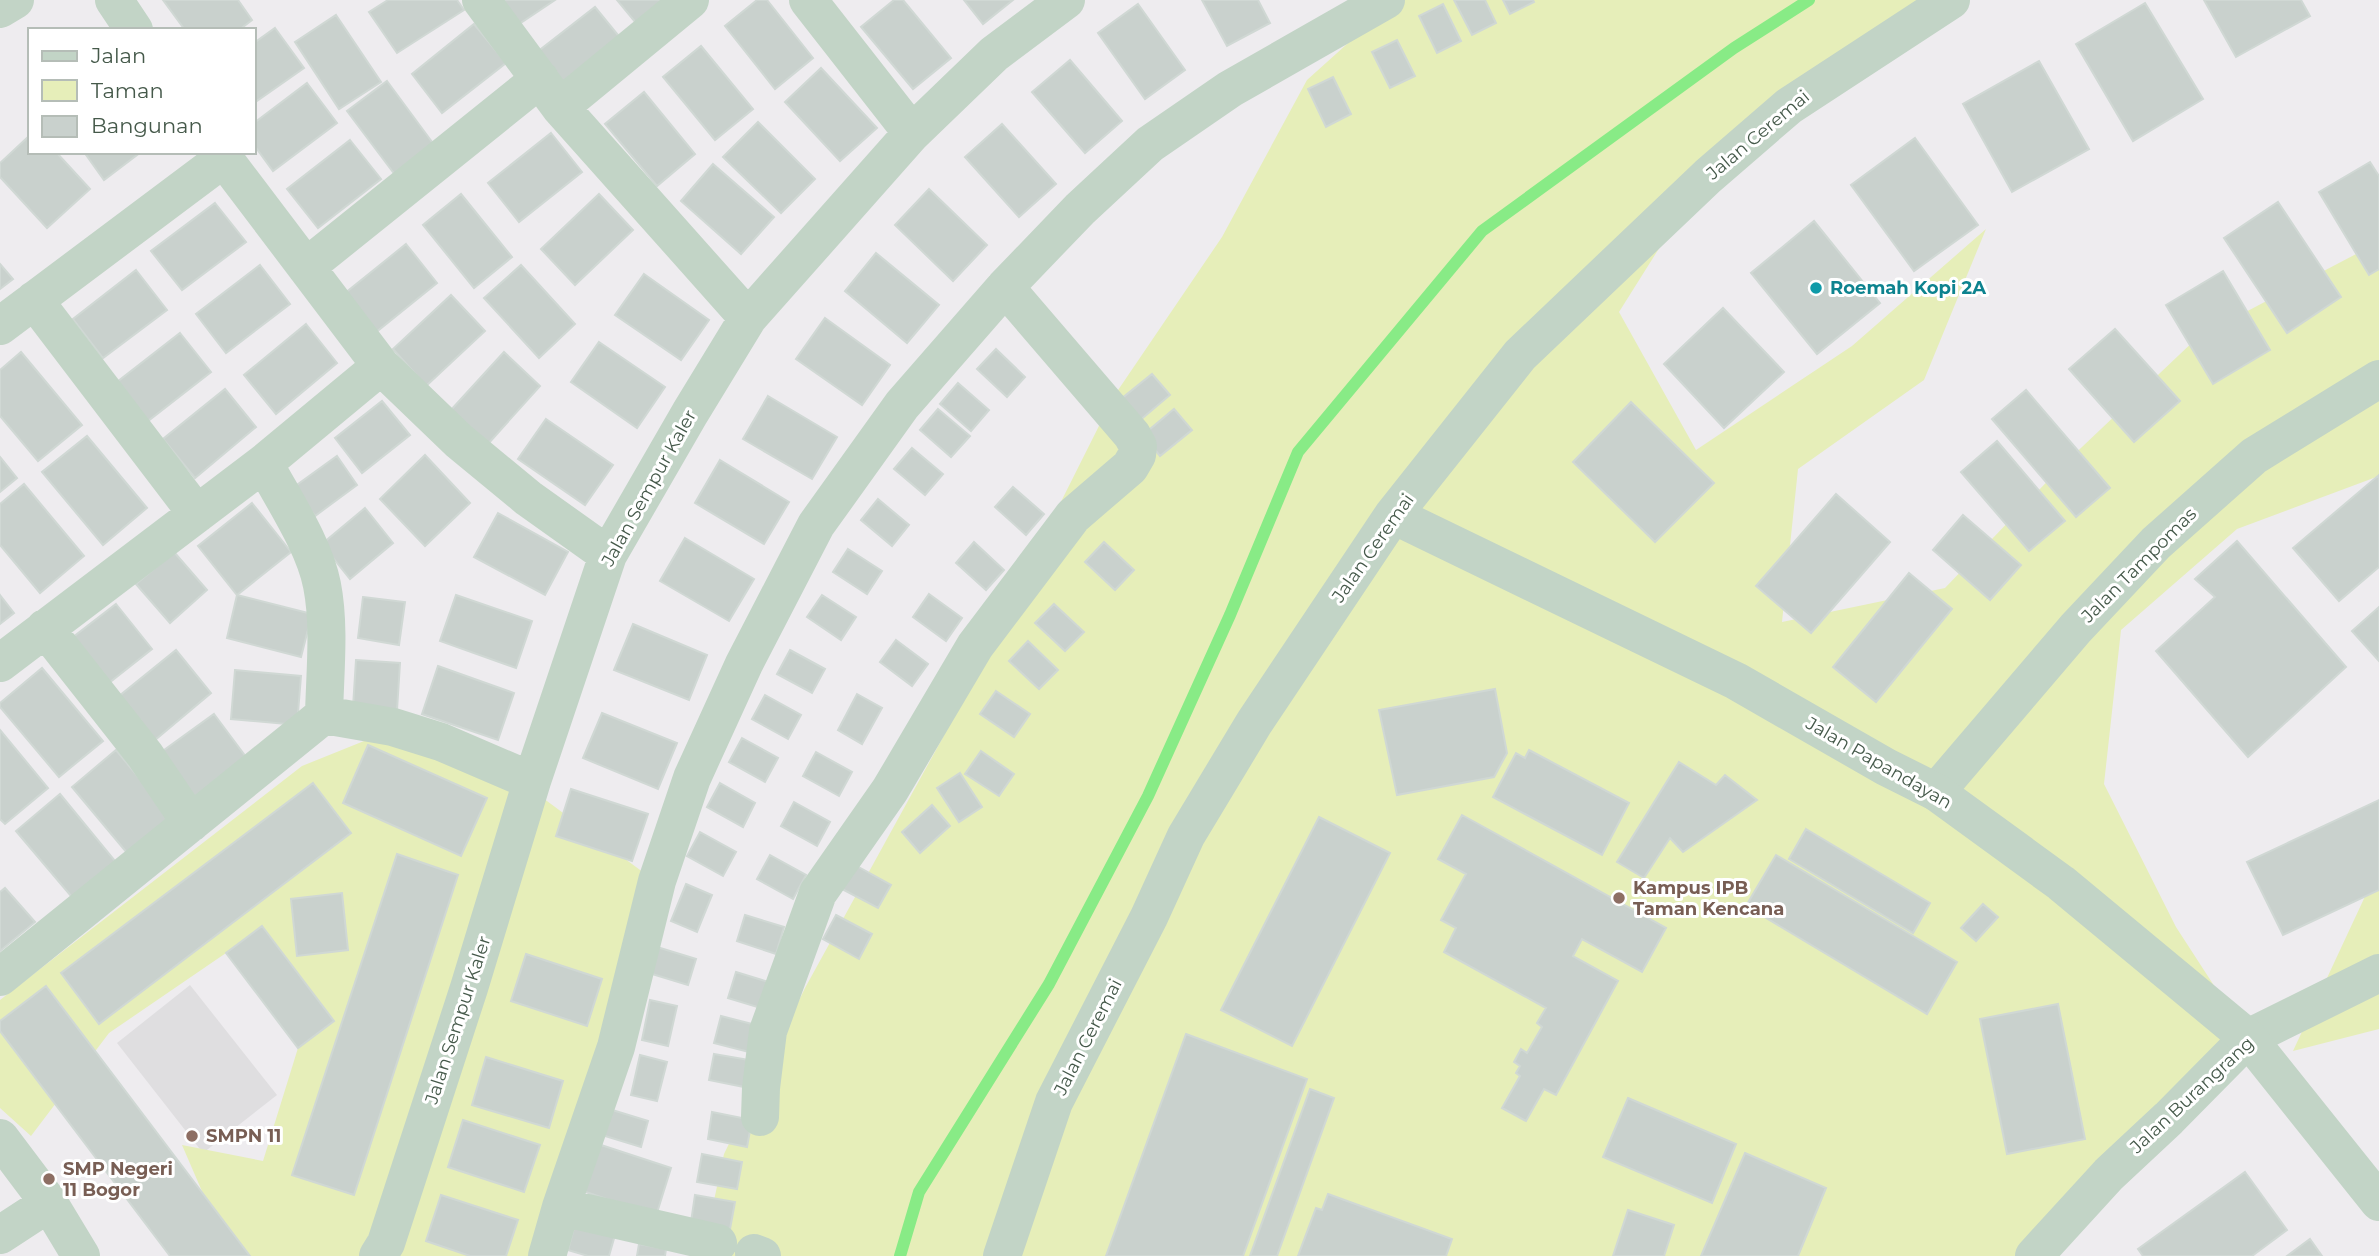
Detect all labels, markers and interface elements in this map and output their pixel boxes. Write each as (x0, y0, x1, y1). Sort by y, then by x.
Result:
legend (28, 28, 256, 154)
text: Jalan (90, 43, 146, 68)
text: Taman (91, 78, 164, 103)
street label: Jalan Ceremai (1701, 86, 1814, 185)
text: Bangunan (91, 113, 203, 138)
place label: Roemah Kopi 2A (1830, 277, 1986, 299)
marker: Roemah Kopi 2A (1808, 280, 1824, 296)
street label: Jalan Sempur Kaler (596, 406, 701, 571)
street label: Jalan Ceremai (1327, 489, 1419, 607)
street label: Jalan Tampomas (2076, 503, 2201, 628)
street label: Jalan Papandayan (1801, 712, 1956, 814)
place label: Kampus IPB Taman Kencana (1633, 877, 1784, 920)
marker: Kampus IPB Taman Kencana (1611, 890, 1627, 906)
street label: Jalan Sempur Kaler (420, 933, 496, 1108)
street label: Jalan Ceremai (1049, 975, 1127, 1100)
street label: Jalan Burangrang (2125, 1032, 2258, 1159)
place label: SMPN 11 (206, 1125, 281, 1147)
marker: SMPN 11 (184, 1128, 200, 1144)
place label: SMP Negeri 11 Bogor (63, 1158, 173, 1201)
marker: SMP Negeri 11 Bogor (41, 1171, 57, 1187)

